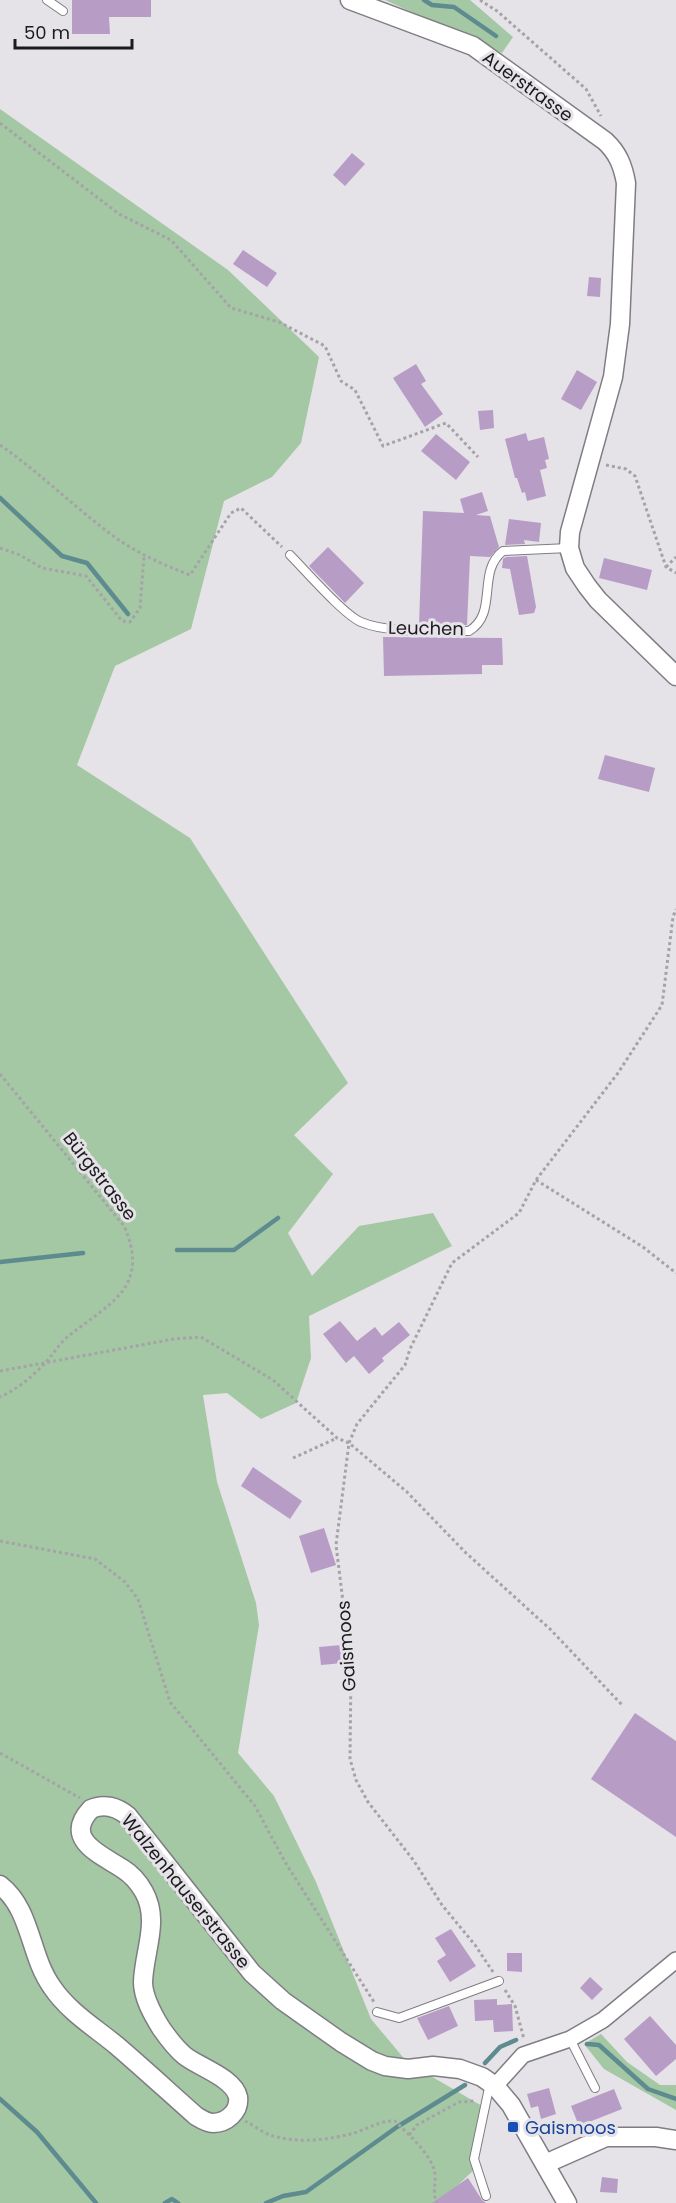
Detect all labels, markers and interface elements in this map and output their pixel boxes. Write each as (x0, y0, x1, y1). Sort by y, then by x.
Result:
scale bar (15, 12, 132, 50)
text: 50 m (24, 20, 70, 45)
street label: Auerstrasse (478, 45, 578, 127)
street label: Leuchen (388, 615, 464, 641)
street label: Bürgstrasse (57, 1126, 143, 1226)
street label: Gaismoos (330, 1600, 362, 1692)
street label: Walzenhauserstrasse (116, 1808, 256, 1974)
place label: Gaismoos (525, 2115, 616, 2140)
marker: Gaismoos (506, 2120, 520, 2134)

